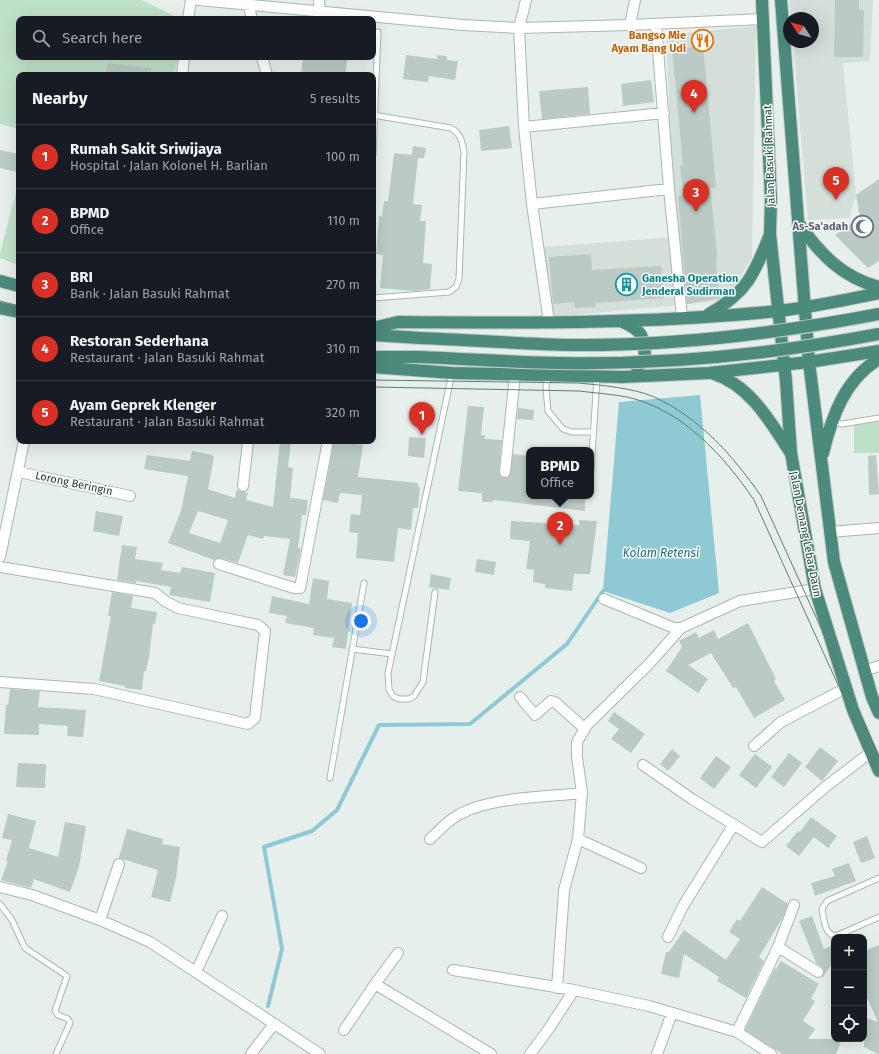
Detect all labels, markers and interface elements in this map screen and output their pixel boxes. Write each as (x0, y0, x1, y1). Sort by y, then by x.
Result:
north arrow (783, 12, 819, 48)
search box (16, 16, 376, 60)
icon: search (30, 27, 52, 49)
restaurant icon: Bangso Mie Ayam Bang Udi (689, 28, 715, 54)
text: Search here (62, 29, 142, 47)
place label: Bangso Mie Ayam Bang Udi (610, 29, 686, 55)
pin: 4 (681, 80, 707, 113)
text: Nearby (32, 88, 87, 109)
text: 5 results (310, 91, 360, 106)
street label: Jalan Basuki Rahmat (761, 105, 778, 207)
text: Rumah Sakit Sriwijaya (70, 140, 222, 158)
text: 1 (42, 149, 48, 164)
text: 100 m (325, 149, 360, 164)
text: Hospital · Jalan Kolonel H. Barlian (70, 158, 268, 173)
pin: 5 (823, 167, 849, 200)
pin: 3 (683, 179, 709, 212)
text: BPMD (70, 204, 109, 222)
text: 2 (42, 213, 48, 228)
text: 110 m (327, 213, 360, 228)
mosque icon: As-Sa'adah (850, 213, 876, 239)
place label: As-Sa'adah (792, 220, 848, 233)
text: Office (70, 222, 104, 237)
text: BRI (70, 268, 93, 286)
building icon: Ganesha Operation Jenderal Sudirman (614, 271, 640, 297)
place label: Ganesha Operation Jenderal Sudirman (641, 272, 738, 298)
text: 3 (42, 277, 48, 292)
text: 270 m (326, 277, 360, 292)
text: Bank · Jalan Basuki Rahmat (70, 286, 230, 301)
text: Restoran Sederhana (70, 332, 209, 350)
text: 4 (41, 341, 49, 356)
text: 310 m (326, 341, 360, 356)
text: Restaurant · Jalan Basuki Rahmat (70, 350, 264, 365)
text: Ayam Geprek Klenger (70, 396, 216, 414)
pin: 1 (409, 402, 435, 435)
text: 5 (42, 405, 48, 420)
text: 320 m (325, 405, 360, 420)
text: Restaurant · Jalan Basuki Rahmat (70, 414, 264, 429)
popup (526, 447, 594, 499)
text: BPMD (540, 457, 580, 475)
street label: Lorong Beringin (34, 469, 114, 498)
street label: Jalan Demang Lebar Daun (787, 470, 824, 598)
text: Office (540, 475, 574, 490)
pin: 2 (547, 512, 573, 545)
water label: Kolam Retensi (623, 546, 700, 560)
your location (351, 611, 371, 631)
map controls (831, 934, 867, 1042)
button: + (831, 934, 867, 970)
button: − (831, 970, 867, 1006)
button: locate (831, 1006, 867, 1042)

